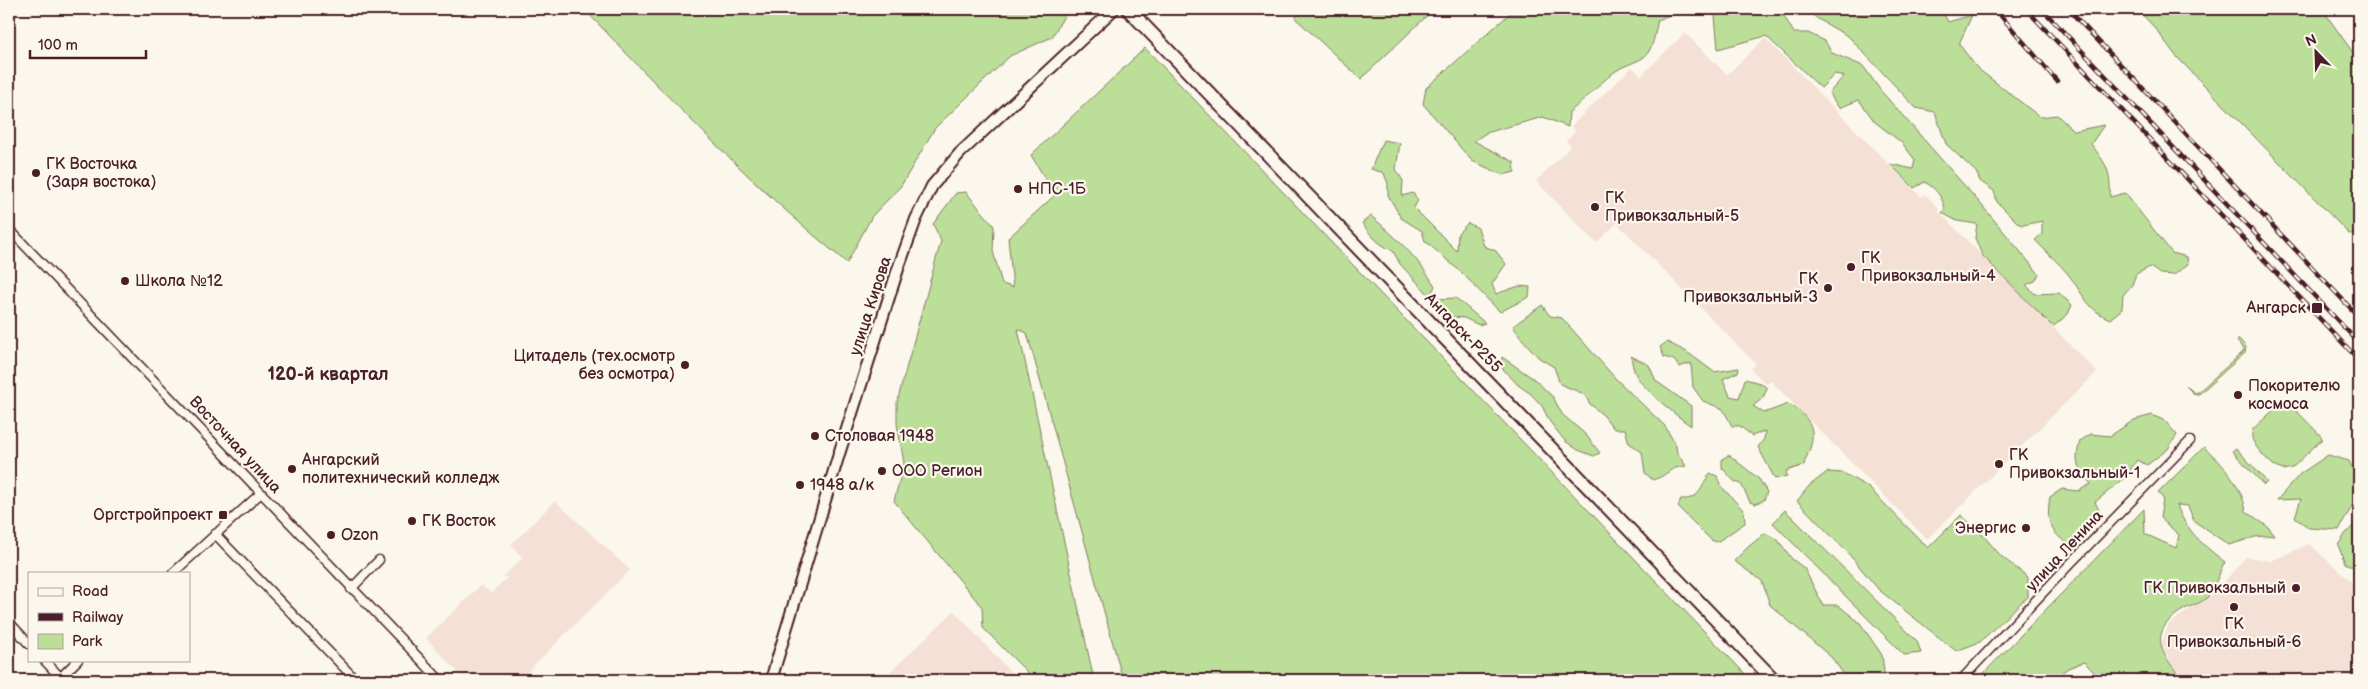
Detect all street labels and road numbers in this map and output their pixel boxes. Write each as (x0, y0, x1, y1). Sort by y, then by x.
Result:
street label: улица Кирова (846, 254, 896, 358)
street label: Ангарск-Р255 (1420, 289, 1506, 377)
street label: Восточная улица (185, 392, 285, 498)
street label: улица Ленина (2023, 506, 2108, 596)

